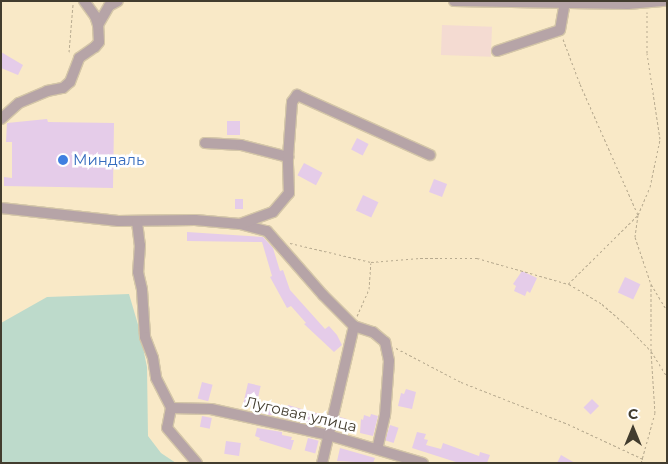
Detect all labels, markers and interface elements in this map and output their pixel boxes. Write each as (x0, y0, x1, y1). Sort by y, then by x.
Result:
place label: Миндаль (73, 151, 144, 169)
marker: Миндаль (57, 154, 69, 166)
street label: Луговая улица (243, 392, 359, 436)
north arrow (608, 404, 658, 454)
text: С (628, 405, 638, 423)

